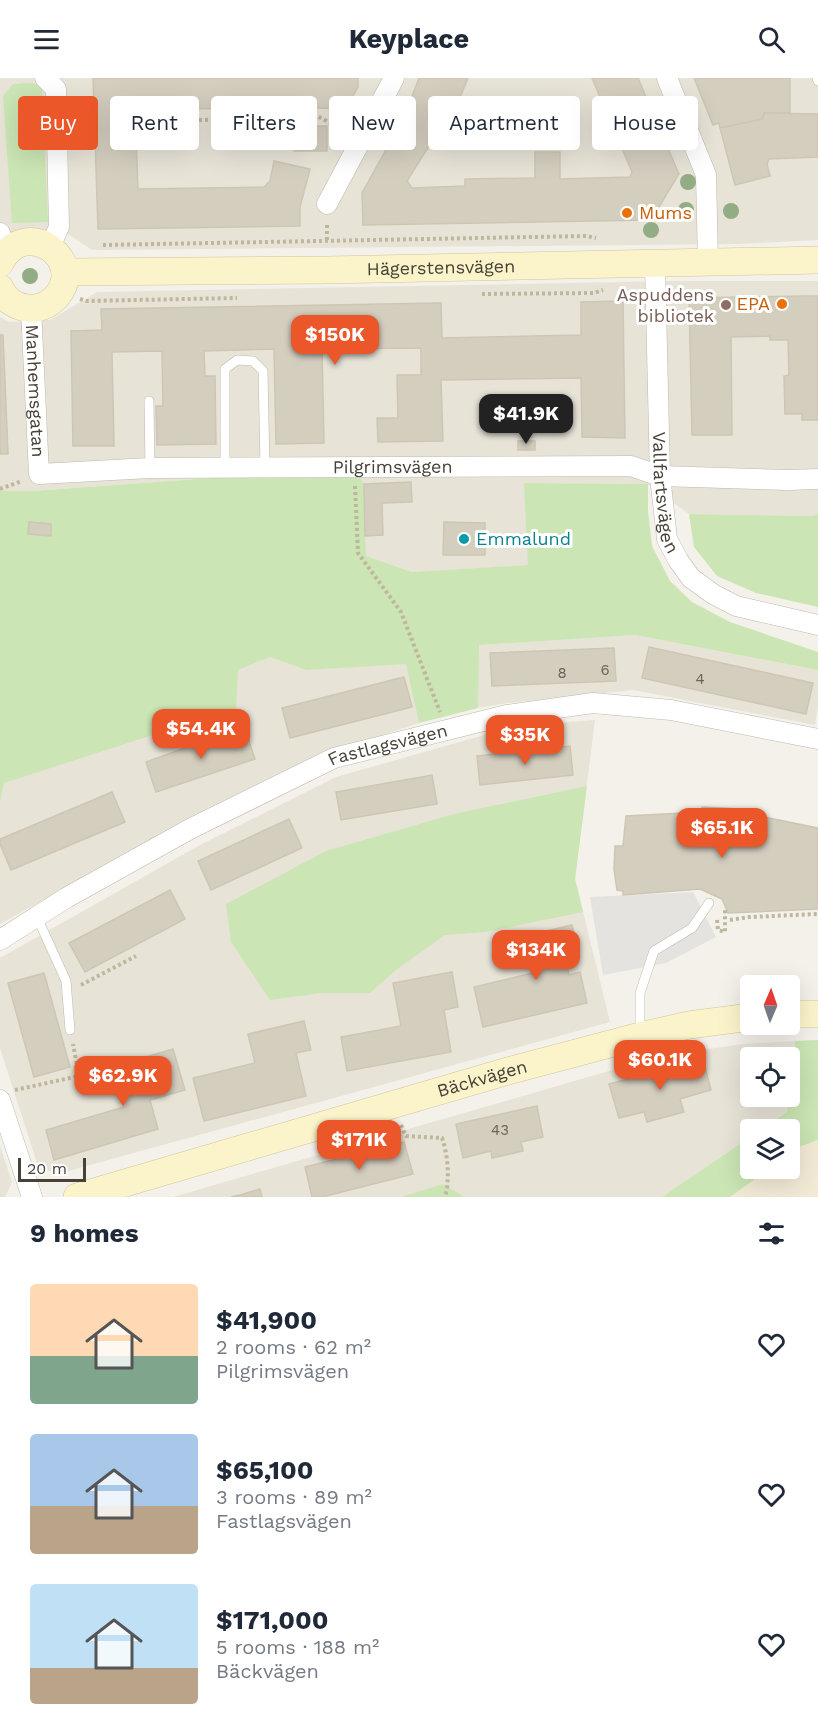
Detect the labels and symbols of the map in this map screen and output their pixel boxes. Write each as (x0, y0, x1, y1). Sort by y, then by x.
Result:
place label: Mums (639, 202, 692, 223)
marker: Mums (620, 206, 634, 220)
street label: Hägerstensvägen (366, 255, 515, 279)
place label: Aspuddens bibliotek (617, 284, 714, 326)
place label: EPA (737, 293, 770, 314)
marker: EPA (775, 297, 789, 311)
marker: Aspuddens bibliotek (719, 298, 733, 312)
pin: $150K (293, 315, 377, 366)
street label: Manhemsgatan (22, 324, 49, 458)
pin: $41.9K (477, 394, 575, 445)
street label: Vallfartsvägen (649, 431, 684, 557)
street label: Pilgrimsvägen (333, 456, 453, 477)
place label: Emmalund (476, 528, 571, 549)
marker: Emmalund (457, 532, 471, 546)
house number: 6 (600, 661, 610, 679)
house number: 8 (557, 664, 567, 682)
house number: 4 (695, 670, 705, 688)
pin: $54.4K (152, 709, 250, 760)
pin: $35K (489, 715, 561, 766)
street label: Fastlagsvägen (324, 719, 449, 770)
pin: $65.1K (673, 808, 771, 859)
pin: $134K (494, 930, 578, 981)
north arrow (740, 975, 800, 1035)
pin: $60.1K (611, 1040, 709, 1091)
street label: Bäckvägen (434, 1055, 529, 1101)
pin: $62.9K (74, 1056, 172, 1107)
pin: $171K (317, 1120, 401, 1171)
house number: 43 (491, 1121, 509, 1139)
scale bar (18, 1155, 86, 1182)

